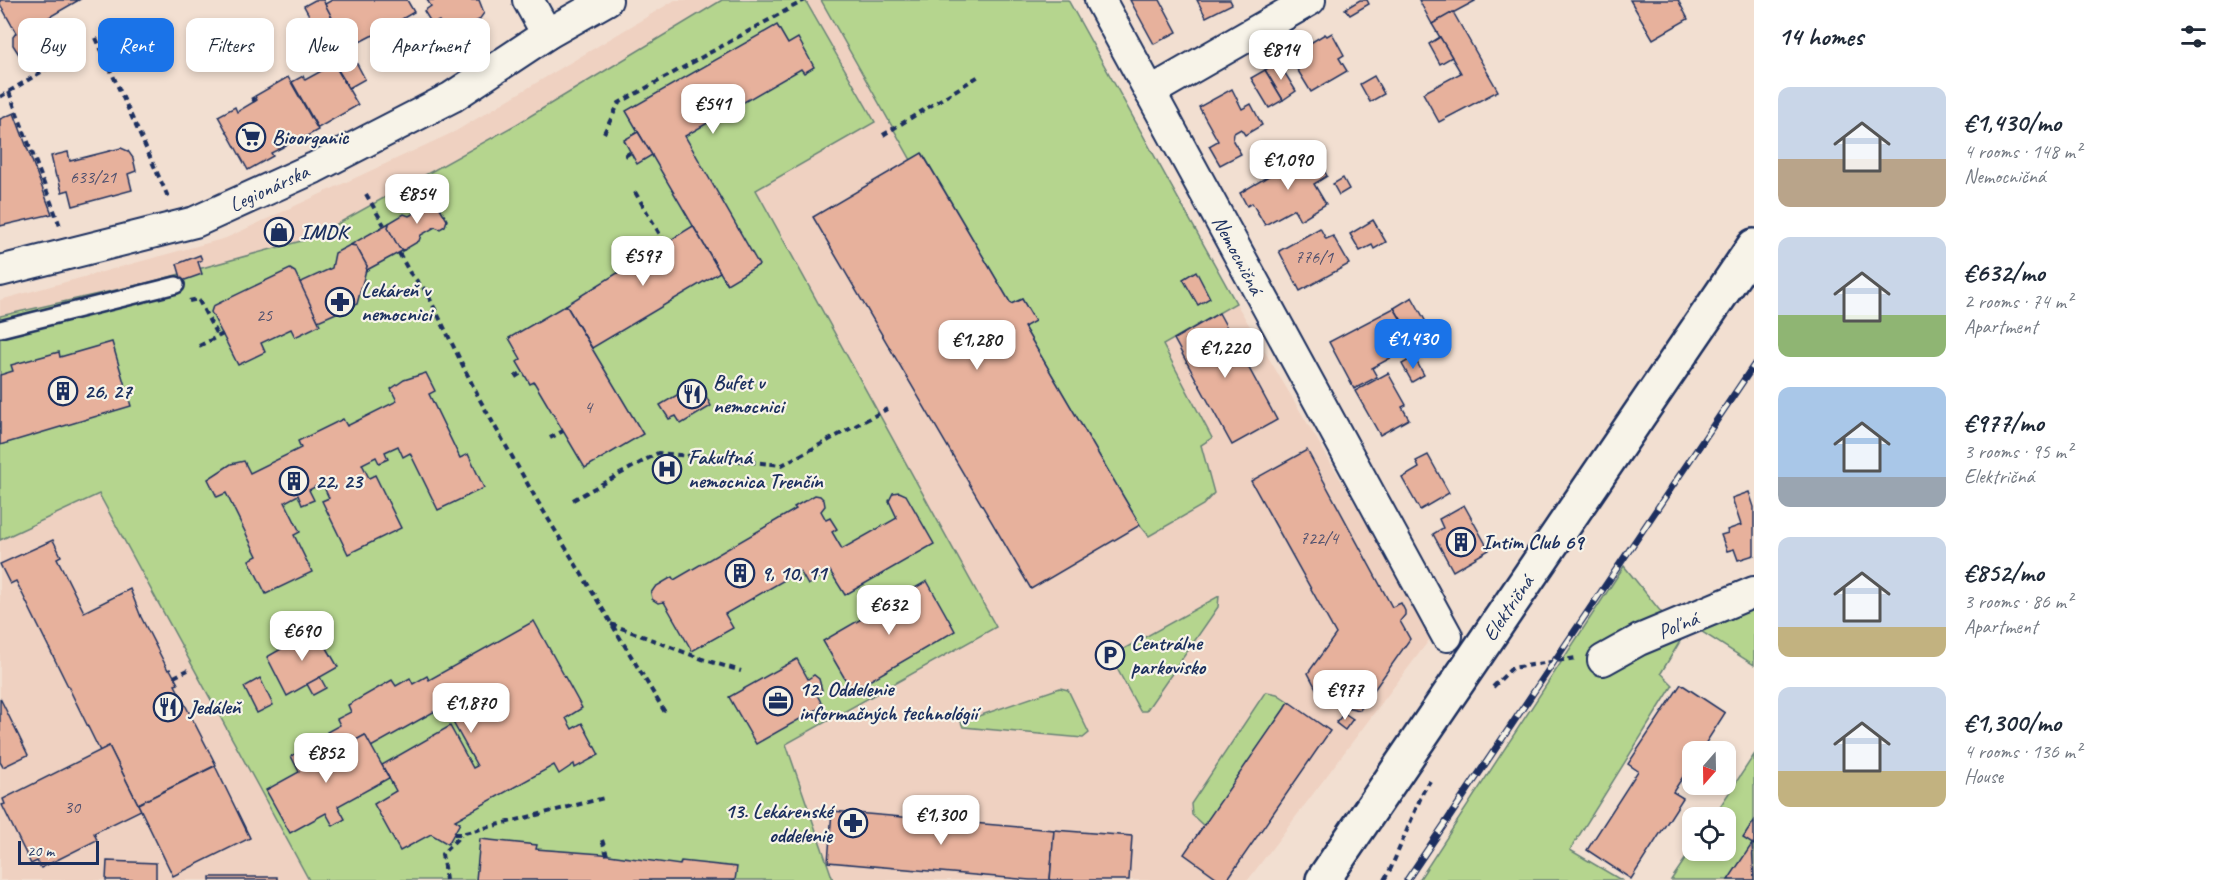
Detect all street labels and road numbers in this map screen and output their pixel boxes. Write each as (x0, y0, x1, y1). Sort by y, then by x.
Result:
street label: Legionárska (225, 158, 315, 218)
street label: Nemocničná (1206, 211, 1270, 301)
street label: Električná (1477, 569, 1540, 646)
street label: Poľná (1654, 604, 1704, 645)

